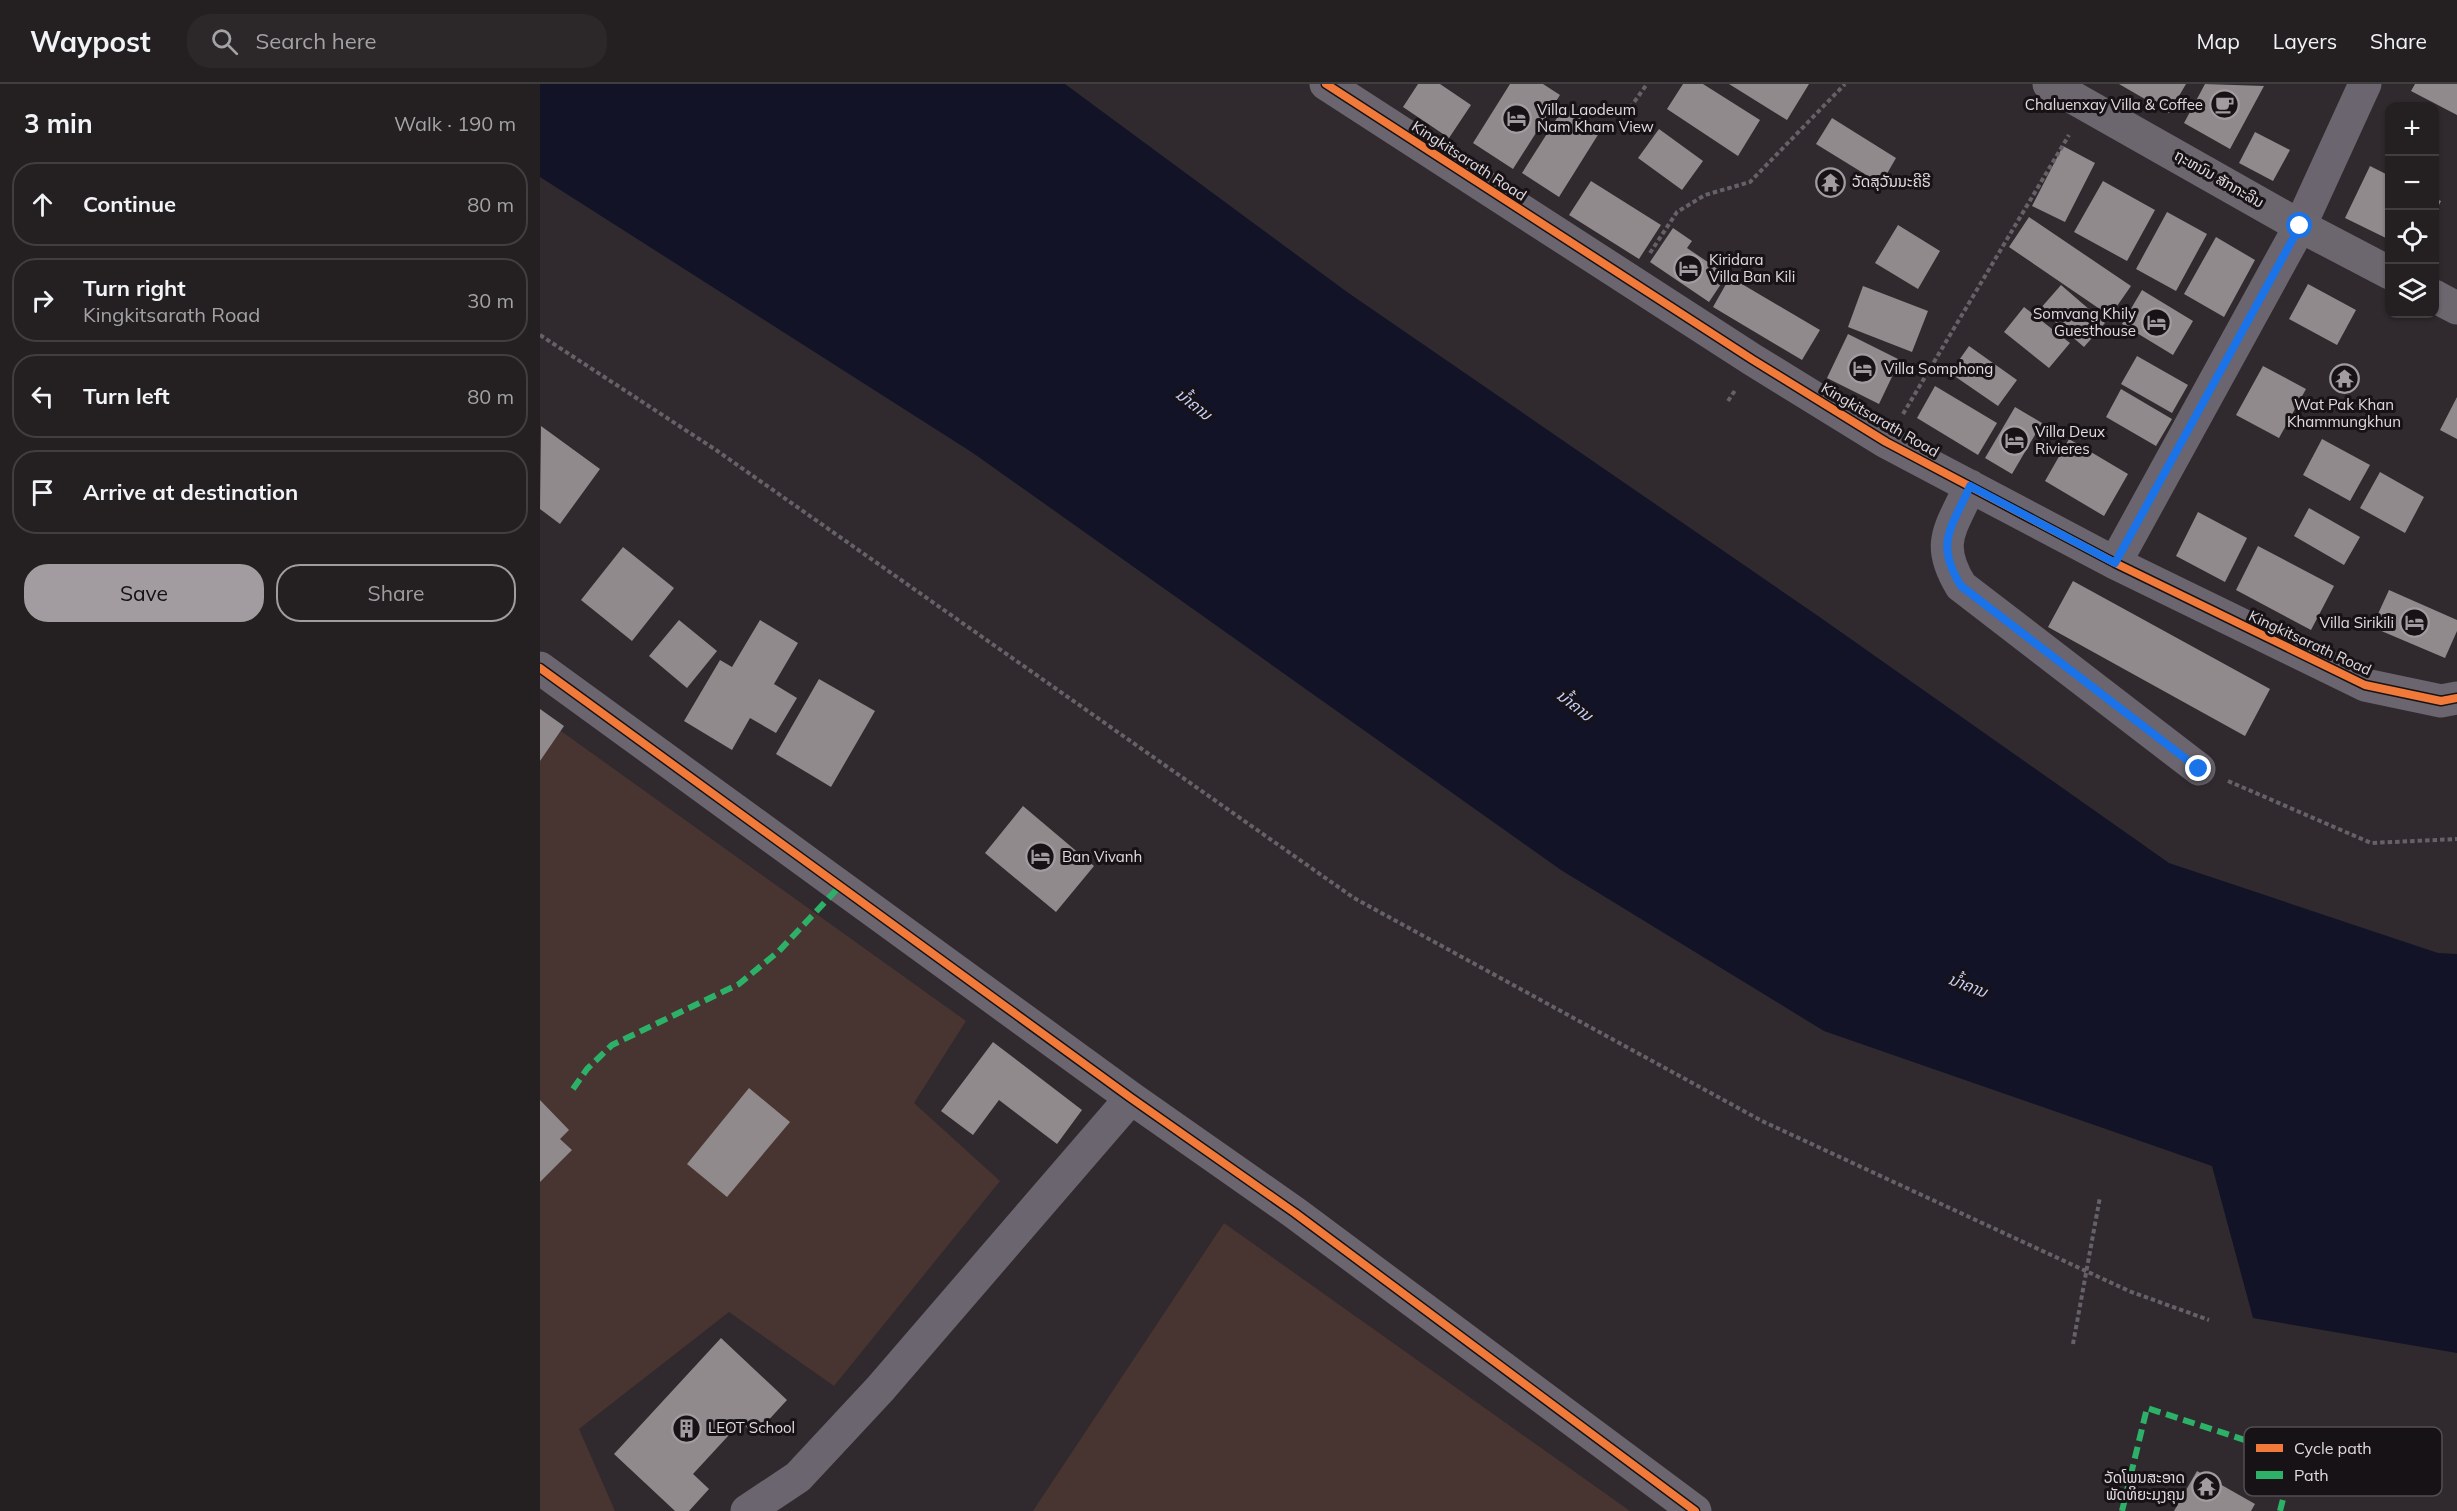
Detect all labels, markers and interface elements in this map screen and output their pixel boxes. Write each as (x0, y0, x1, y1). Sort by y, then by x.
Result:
search box (187, 14, 607, 68)
text: Waypost (30, 24, 151, 59)
icon: search (208, 25, 241, 58)
text: Search here (256, 27, 377, 55)
text: Map (2197, 28, 2240, 54)
text: Layers (2273, 28, 2337, 54)
text: Share (2370, 28, 2427, 54)
cafe icon: Chaluenxay Villa & Coffee (2208, 89, 2240, 121)
place label: Chaluenxay Villa & Coffee (2025, 95, 2203, 114)
place label: Villa Laodeum Nam Kham View (1537, 100, 1654, 136)
map controls (2385, 102, 2439, 318)
button: + (2385, 102, 2439, 156)
hotel icon: Villa Laodeum Nam Kham View (1500, 103, 1532, 135)
text: 3 min (24, 107, 93, 140)
text: Walk · 190 m (394, 111, 516, 136)
street label: Kingkitsarath Road (1408, 116, 1530, 205)
street label: ຖະຫນົນ ສັກກະລິນ (2171, 145, 2267, 212)
button: − (2385, 156, 2439, 210)
temple icon: ວັດສຸວັນນະຄີຣີ (1815, 166, 1847, 198)
place label: ວັດສຸວັນນະຄີຣີ (1852, 172, 1931, 192)
icon: ahead (26, 188, 59, 221)
text: Continue (83, 190, 176, 218)
text: 80 m (467, 192, 514, 217)
button: locate (2385, 210, 2439, 264)
route start (2286, 212, 2312, 238)
place label: Kiridara Villa Ban Kili (1709, 250, 1795, 286)
hotel icon: Kiridara Villa Ban Kili (1672, 253, 1704, 285)
button: layers (2385, 264, 2439, 318)
text: Turn right (83, 274, 186, 302)
icon: right (26, 284, 59, 317)
text: 30 m (467, 288, 514, 313)
text: Kingkitsarath Road (83, 302, 260, 327)
place label: Somvang Khily Guesthouse (2033, 304, 2136, 340)
hotel icon: Somvang Khily Guesthouse (2141, 307, 2173, 339)
hotel icon: Villa Somphong (1847, 353, 1879, 385)
place label: Villa Somphong (1884, 359, 1993, 378)
temple icon: Wat Pak Khan Khammungkhun (2328, 362, 2360, 394)
street label: Kingkitsarath Road (1818, 378, 1943, 461)
icon: left (26, 380, 59, 413)
text: Turn left (83, 382, 170, 410)
water label: ນ້ຳຄານ (1172, 382, 1218, 425)
text: 80 m (467, 384, 514, 409)
place label: Wat Pak Khan Khammungkhun (2287, 395, 2401, 431)
place label: Villa Deux Rivieres (2035, 422, 2105, 458)
hotel icon: Villa Deux Rivieres (1998, 425, 2030, 457)
icon: arrive (26, 476, 59, 509)
text: Arrive at destination (83, 478, 298, 506)
button: Save (24, 564, 264, 622)
button: Share (276, 564, 516, 622)
street label: Kingkitsarath Road (2246, 606, 2374, 679)
hotel icon: Villa Sirikili (2399, 607, 2431, 639)
place label: Villa Sirikili (2320, 613, 2394, 632)
water label: ນ້ຳຄານ (1553, 683, 1599, 726)
route end (2185, 755, 2211, 781)
hotel icon: Ban Vivanh (1025, 841, 1057, 873)
place label: Ban Vivanh (1062, 847, 1142, 866)
water label: ນ້ຳຄານ (1946, 967, 1992, 1002)
building icon: LEOT School (671, 1412, 703, 1444)
place label: LEOT School (708, 1418, 795, 1437)
legend (2244, 1427, 2442, 1496)
text: Cycle path (2294, 1438, 2372, 1458)
text: Path (2294, 1465, 2329, 1485)
place label: ວັດໂພນສະອາດ ພັດທິຍະມຸງຄຸນ (2104, 1468, 2185, 1505)
temple icon: ວັດໂພນສະອາດ ພັດທິຍະມຸງຄຸນ (2190, 1471, 2222, 1503)

